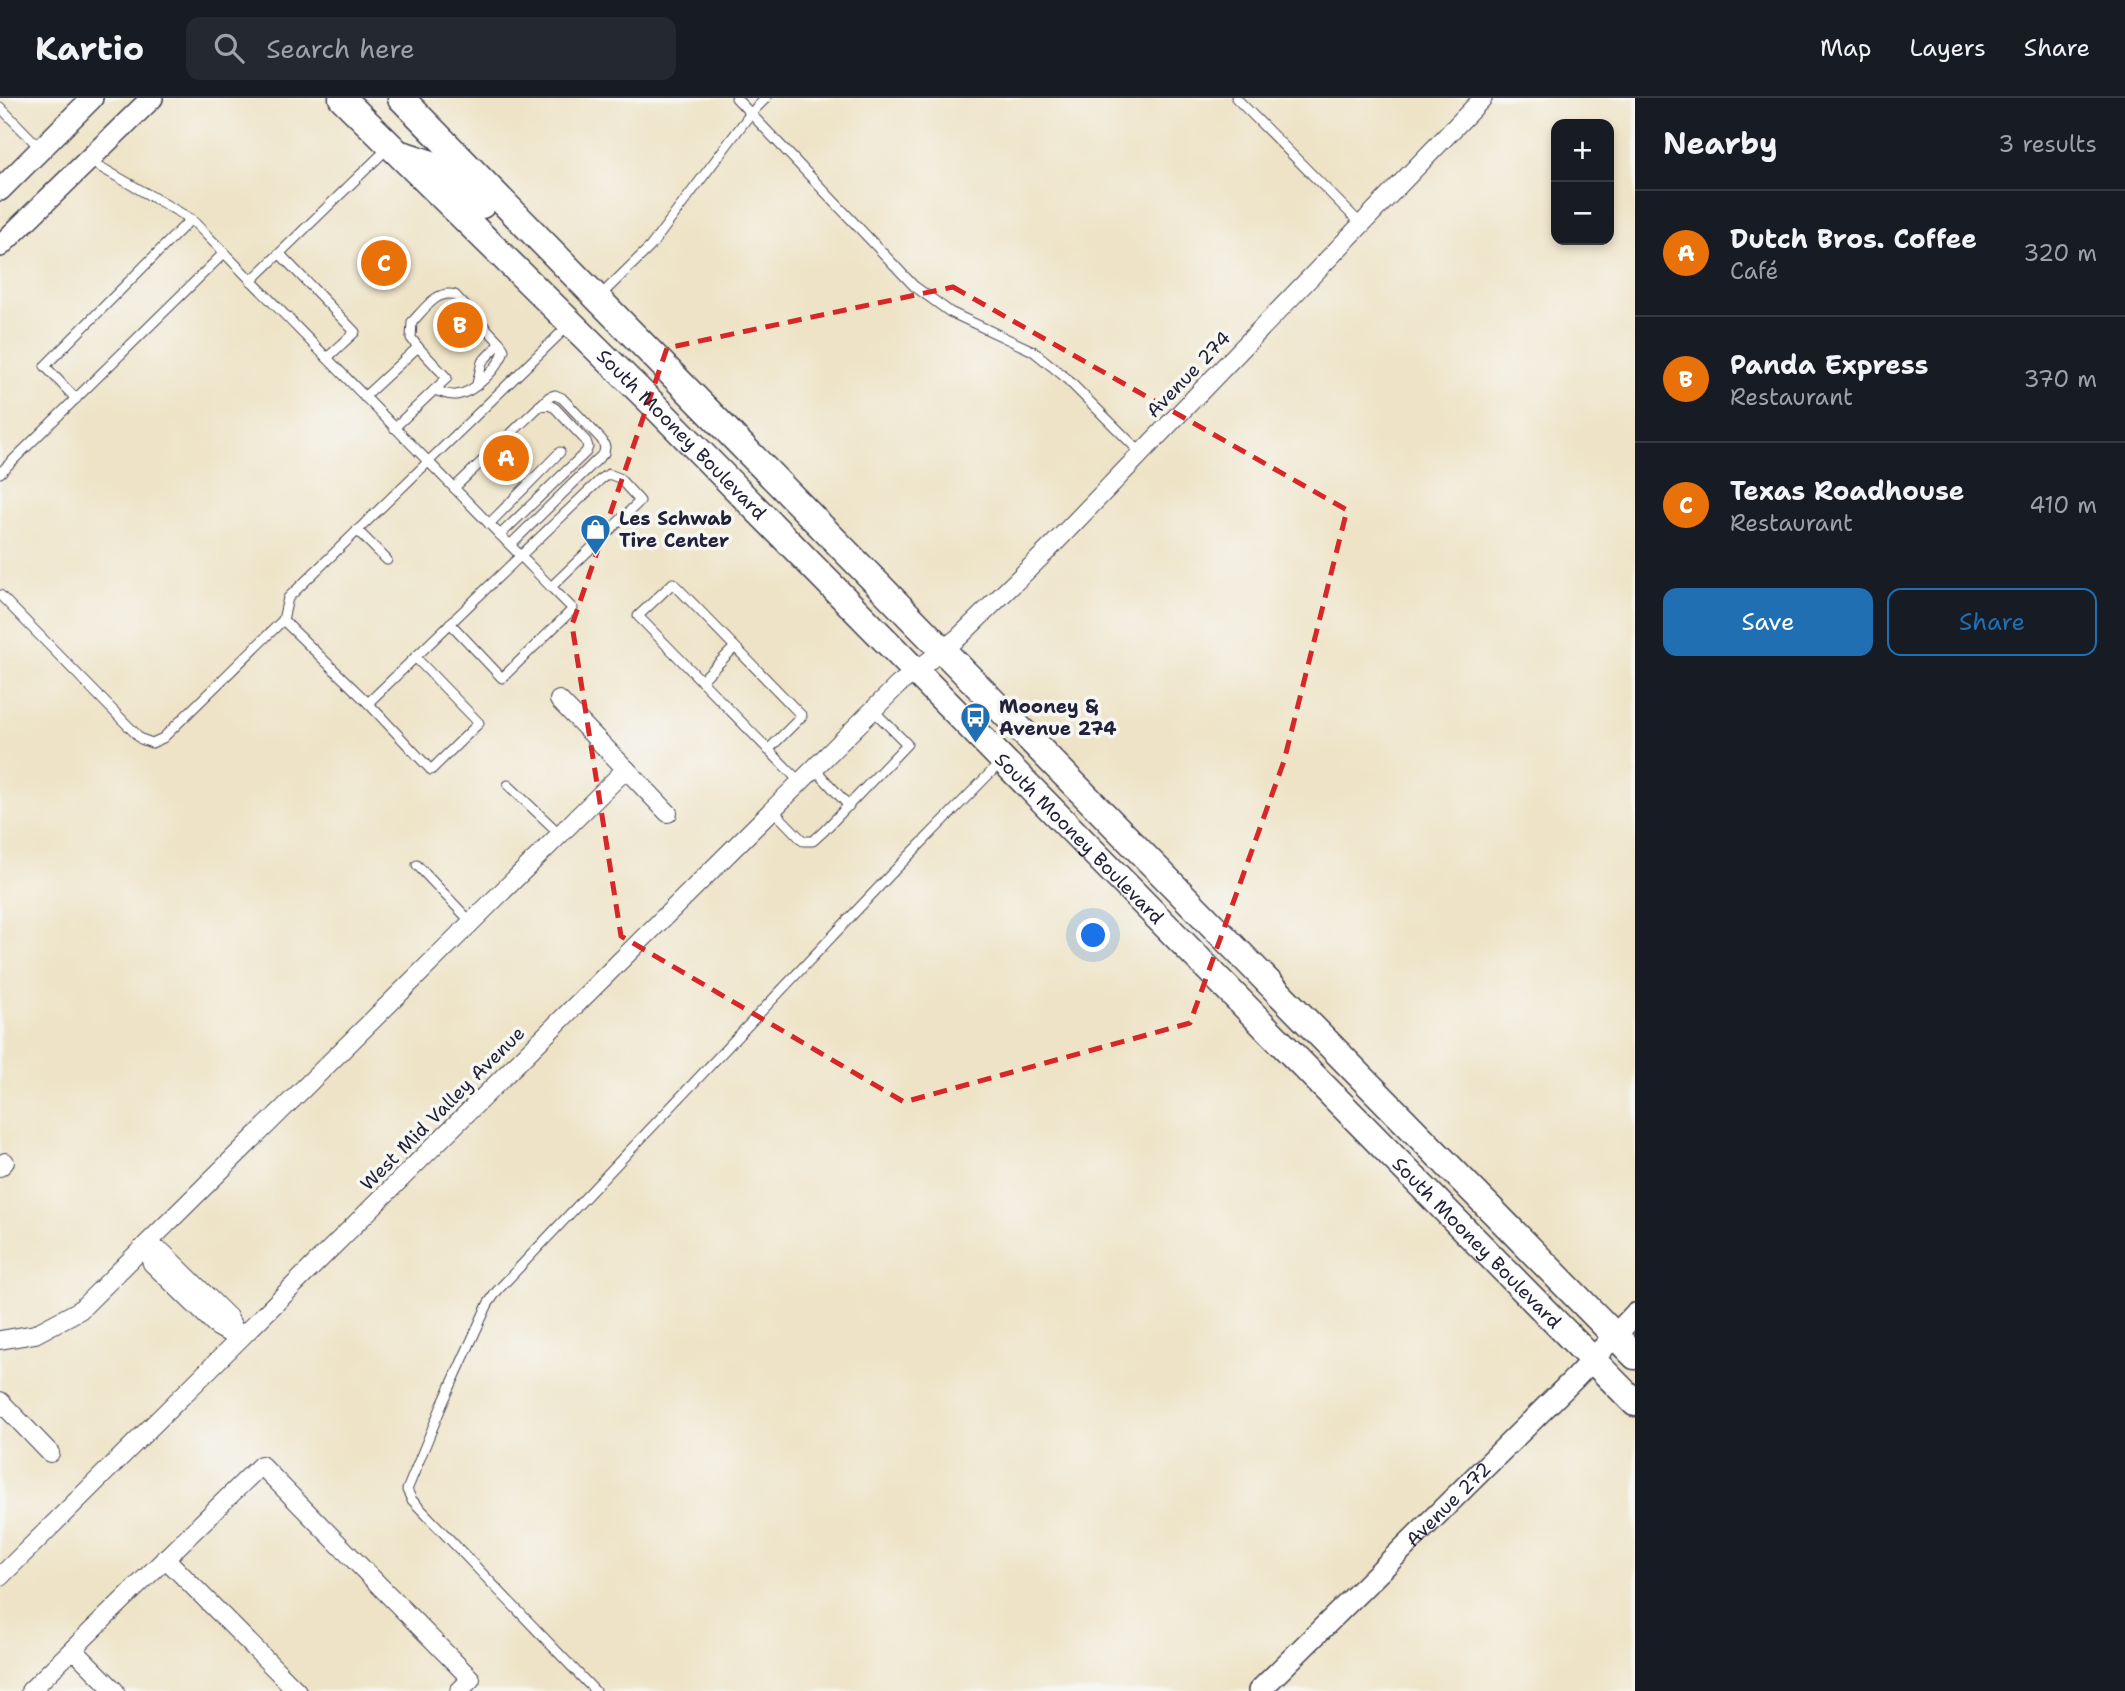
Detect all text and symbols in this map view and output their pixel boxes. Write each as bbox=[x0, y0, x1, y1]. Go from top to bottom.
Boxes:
search box bbox=[186, 17, 676, 80]
text: Kartio bbox=[35, 26, 144, 71]
icon: search bbox=[210, 29, 248, 67]
text: Search here bbox=[266, 31, 415, 66]
text: Map bbox=[1820, 32, 1871, 64]
text: Layers bbox=[1909, 32, 1986, 64]
text: Share bbox=[2024, 32, 2090, 64]
map controls bbox=[1551, 119, 1614, 245]
button: + bbox=[1551, 119, 1614, 182]
text: Nearby bbox=[1663, 123, 1778, 164]
text: 3 results bbox=[1998, 129, 2097, 159]
button: − bbox=[1551, 182, 1614, 245]
text: Dutch Bros. Coffee bbox=[1730, 221, 1977, 256]
pin: C bbox=[361, 237, 407, 289]
text: A bbox=[1677, 238, 1695, 268]
text: 320 m bbox=[2023, 238, 2097, 268]
text: Café bbox=[1730, 256, 1778, 286]
pin: B bbox=[437, 299, 483, 351]
street label: Avenue 274 bbox=[1141, 326, 1236, 423]
street label: South Mooney Boulevard bbox=[591, 344, 772, 525]
text: Panda Express bbox=[1730, 347, 1929, 382]
text: B bbox=[1679, 364, 1693, 394]
text: 370 m bbox=[2024, 364, 2097, 394]
text: Restaurant bbox=[1730, 382, 1853, 412]
pin: A bbox=[483, 432, 529, 484]
text: Texas Roadhouse bbox=[1730, 473, 1964, 508]
text: C bbox=[1679, 490, 1693, 520]
text: 410 m bbox=[2029, 490, 2097, 520]
place label: Les Schwab Tire Center bbox=[619, 506, 732, 553]
text: Restaurant bbox=[1730, 508, 1853, 538]
shop icon: Les Schwab Tire Center bbox=[579, 512, 613, 556]
button: Save bbox=[1663, 588, 1873, 656]
button: Share bbox=[1887, 588, 2097, 656]
place label: Mooney & Avenue 274 bbox=[999, 694, 1117, 741]
bus stop icon: Mooney & Avenue 274 bbox=[959, 700, 993, 744]
street label: South Mooney Boulevard bbox=[989, 747, 1169, 930]
your location bbox=[1076, 918, 1110, 952]
street label: West Mid Valley Avenue bbox=[355, 1021, 530, 1196]
street label: South Mooney Boulevard bbox=[1387, 1152, 1567, 1334]
street label: Avenue 272 bbox=[1400, 1456, 1496, 1552]

